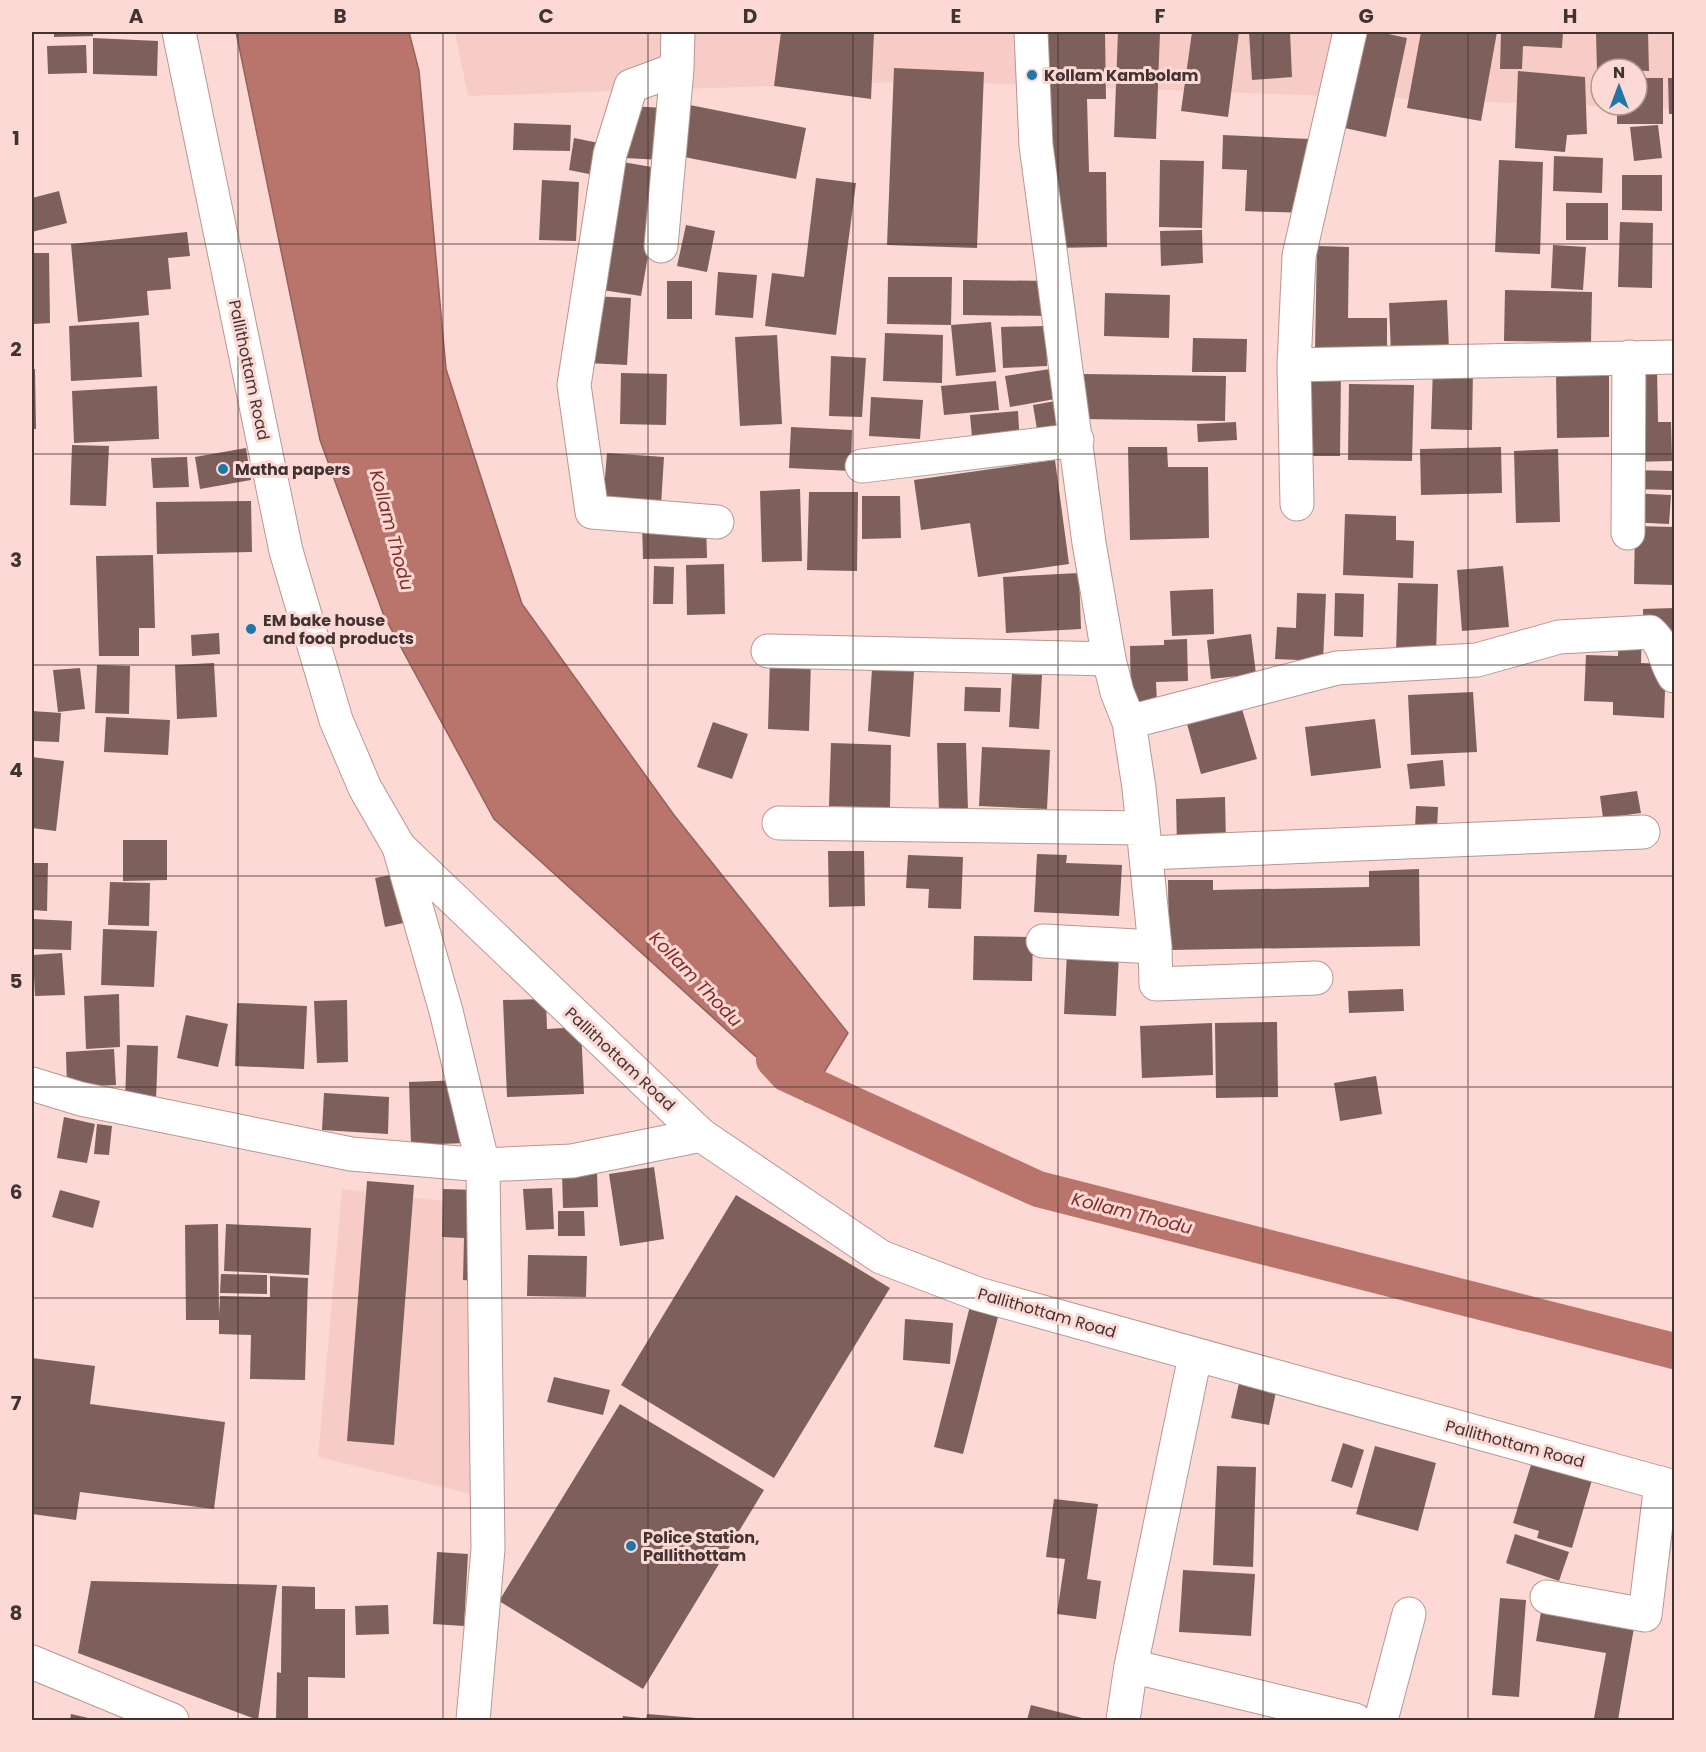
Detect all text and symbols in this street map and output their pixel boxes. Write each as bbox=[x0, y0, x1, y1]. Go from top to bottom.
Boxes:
text: A bbox=[129, 2, 144, 30]
text: B bbox=[333, 2, 347, 30]
text: C bbox=[538, 2, 554, 30]
text: D bbox=[743, 2, 757, 30]
text: E bbox=[951, 2, 961, 30]
text: F bbox=[1155, 2, 1166, 30]
text: G bbox=[1358, 2, 1374, 30]
text: H bbox=[1563, 2, 1577, 30]
north arrow bbox=[1589, 57, 1649, 117]
text: N bbox=[1613, 61, 1625, 84]
place label: Kollam Kambolam bbox=[1044, 64, 1199, 87]
marker: Kollam Kambolam bbox=[1025, 68, 1039, 82]
text: 1 bbox=[12, 124, 20, 152]
street label: Pallithottam Road bbox=[223, 298, 275, 442]
text: 2 bbox=[10, 335, 22, 363]
place label: Matha papers bbox=[235, 458, 350, 481]
marker: Matha papers bbox=[216, 462, 230, 476]
water label: Kollam Thodu bbox=[364, 467, 420, 593]
text: 3 bbox=[10, 546, 22, 574]
place label: EM bake house and food products bbox=[263, 609, 414, 650]
marker: EM bake house and food products bbox=[244, 622, 258, 636]
text: 4 bbox=[9, 756, 23, 784]
water label: Kollam Thodu bbox=[644, 926, 748, 1032]
text: 5 bbox=[10, 967, 23, 995]
street label: Pallithottam Road bbox=[560, 1002, 680, 1116]
text: 6 bbox=[10, 1178, 22, 1206]
water label: Kollam Thodu bbox=[1069, 1186, 1195, 1240]
street label: Pallithottam Road bbox=[975, 1282, 1119, 1344]
text: 7 bbox=[11, 1389, 22, 1417]
street label: Pallithottam Road bbox=[1443, 1414, 1587, 1474]
place label: Police Station, Pallithottam bbox=[643, 1526, 760, 1567]
marker: Police Station, Pallithottam bbox=[624, 1539, 638, 1553]
text: 8 bbox=[10, 1599, 22, 1627]

